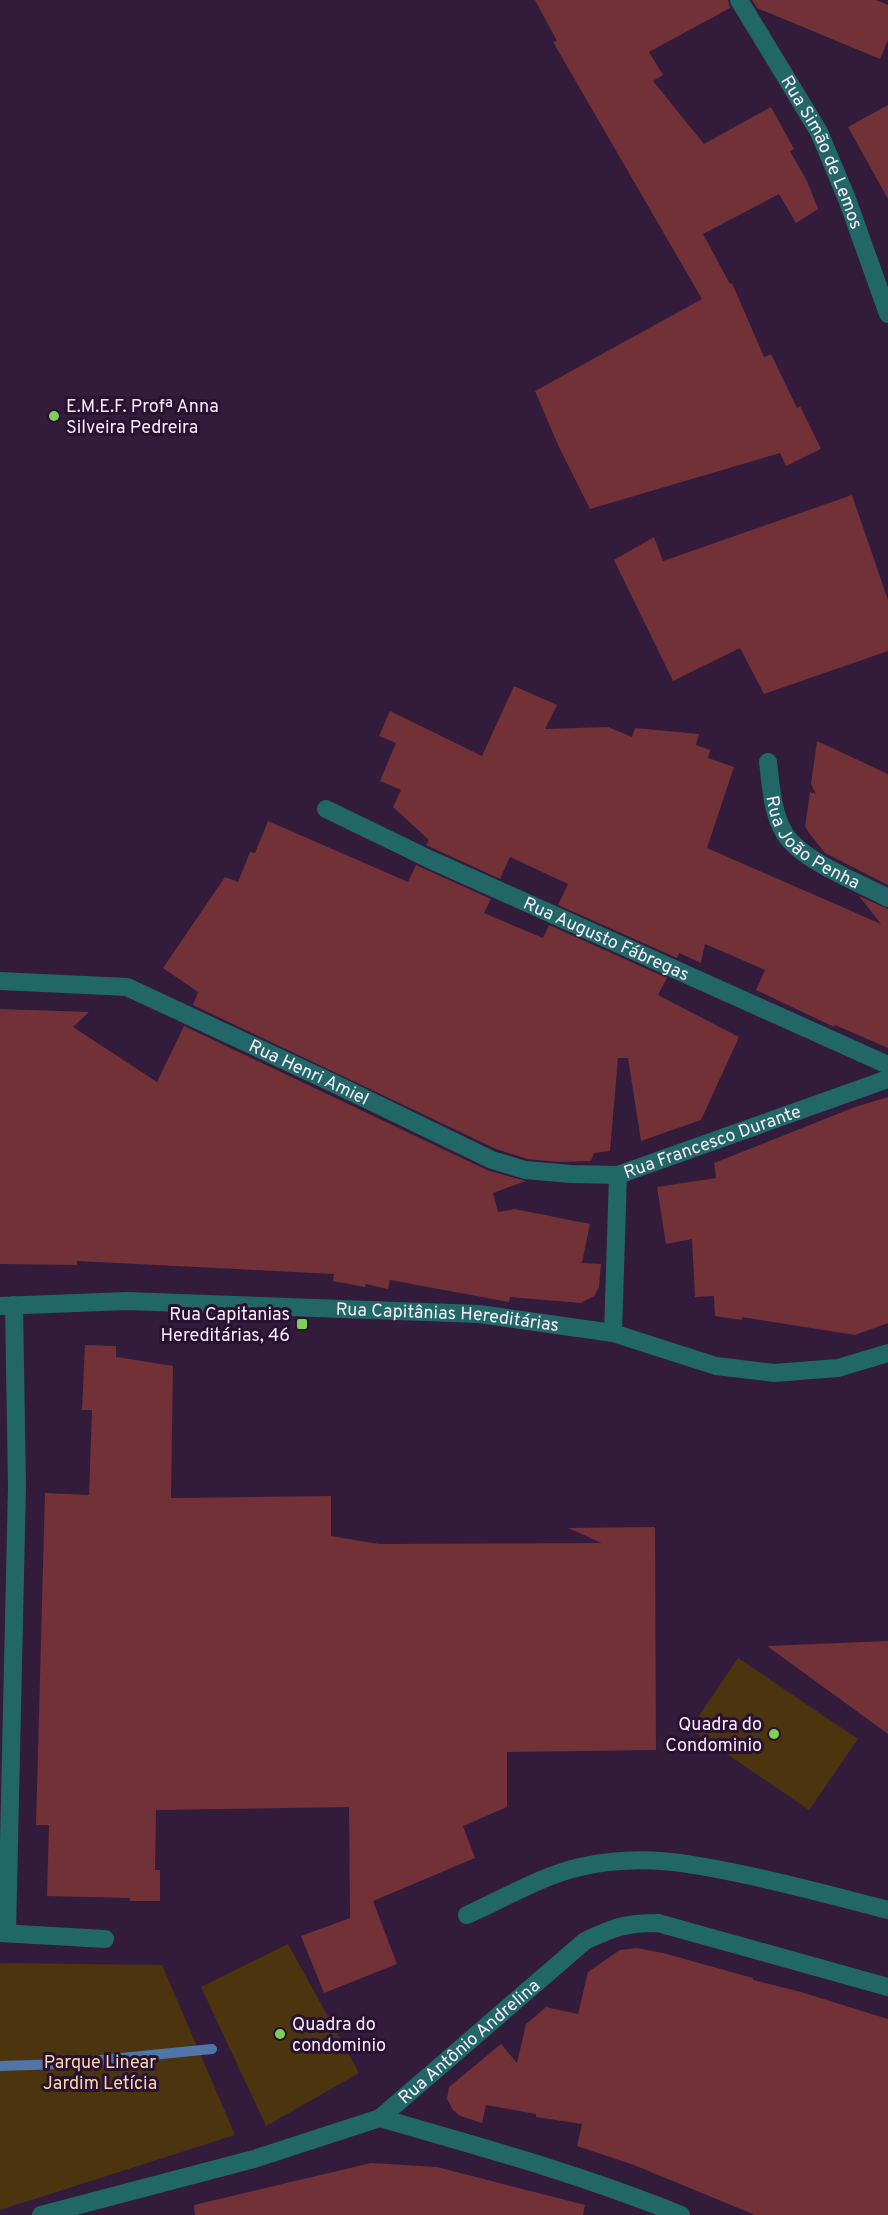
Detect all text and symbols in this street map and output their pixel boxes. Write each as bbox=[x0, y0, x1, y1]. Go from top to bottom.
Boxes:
street label: Rua Simão de Lemos bbox=[775, 72, 867, 233]
place label: E.M.E.F. Profª Anna Silveira Pedreira bbox=[66, 396, 219, 440]
marker: E.M.E.F. Profª Anna Silveira Pedreira bbox=[47, 409, 61, 423]
street label: Rua João Penha bbox=[759, 794, 863, 895]
street label: Rua Augusto Fábregas bbox=[519, 893, 692, 987]
street label: Rua Henri Amiel bbox=[245, 1035, 372, 1112]
street label: Rua Francesco Durante bbox=[621, 1101, 804, 1185]
street label: Rua Capitânias Hereditárias bbox=[335, 1299, 560, 1338]
place label: Rua Capitanias Hereditárias, 46 bbox=[160, 1304, 290, 1348]
marker: Rua Capitanias Hereditárias, 46 bbox=[295, 1317, 309, 1331]
place label: Quadra do Condominio bbox=[665, 1714, 762, 1758]
marker: Quadra do Condominio bbox=[767, 1727, 781, 1741]
street label: Rua Antônio Andrelina bbox=[394, 1975, 545, 2110]
place label: Quadra do condominio bbox=[292, 2014, 386, 2058]
marker: Quadra do condominio bbox=[273, 2027, 287, 2041]
park label: Parque Linear Jardim Letícia bbox=[43, 2052, 157, 2096]

